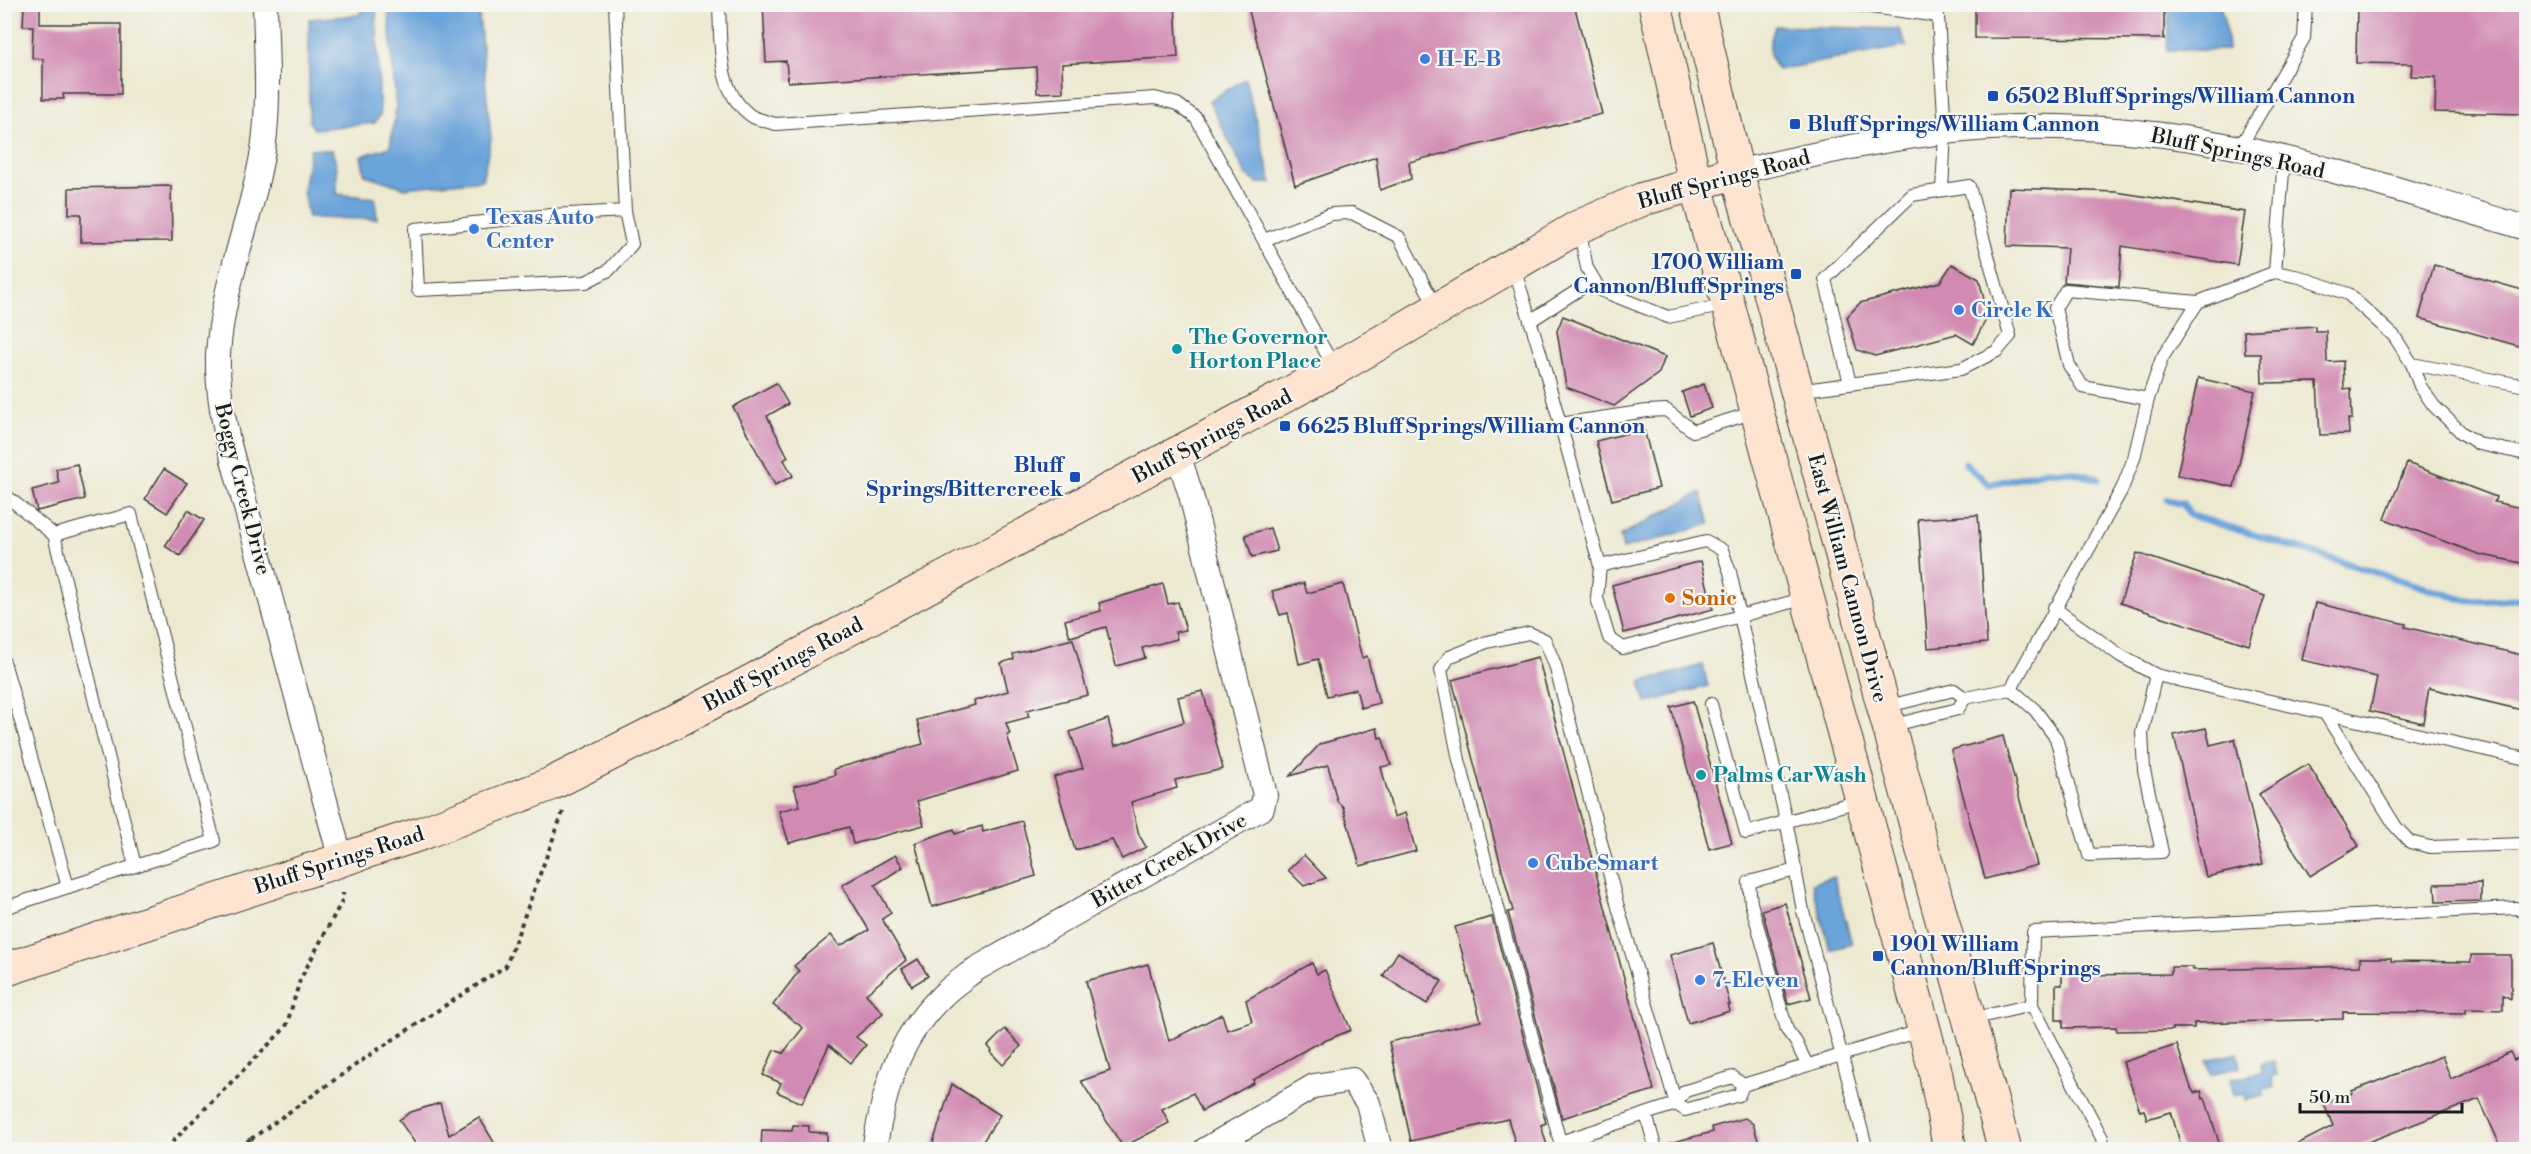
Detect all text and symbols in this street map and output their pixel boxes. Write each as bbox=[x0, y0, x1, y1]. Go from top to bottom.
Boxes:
place label: H-E-B bbox=[1437, 47, 1501, 73]
marker: H-E-B bbox=[1418, 52, 1432, 66]
place label: 6502 Bluff Springs/William Cannon bbox=[2005, 84, 2355, 110]
marker: 6502 Bluff Springs/William Cannon bbox=[1986, 89, 2000, 103]
place label: Bluff Springs/William Cannon bbox=[1807, 112, 2099, 138]
marker: Bluff Springs/William Cannon bbox=[1788, 117, 1802, 131]
street label: Bluff Springs Road bbox=[2148, 123, 2327, 185]
street label: Bluff Springs Road bbox=[1634, 144, 1813, 216]
place label: Texas Auto Center bbox=[486, 205, 594, 255]
marker: Texas Auto Center bbox=[467, 222, 481, 236]
place label: 1700 William Cannon/Bluff Springs bbox=[1573, 250, 1784, 300]
marker: 1700 William Cannon/Bluff Springs bbox=[1789, 267, 1803, 281]
place label: Circle K bbox=[1971, 298, 2053, 324]
marker: Circle K bbox=[1952, 303, 1966, 317]
place label: The Governor Horton Place bbox=[1189, 325, 1328, 375]
marker: The Governor Horton Place bbox=[1170, 342, 1184, 356]
street label: Bluff Springs Road bbox=[1127, 384, 1297, 490]
street label: Boggy Creek Drive bbox=[208, 400, 276, 578]
place label: 6625 Bluff Springs/William Cannon bbox=[1297, 414, 1645, 440]
marker: 6625 Bluff Springs/William Cannon bbox=[1278, 419, 1292, 433]
street label: East William Cannon Drive bbox=[1801, 451, 1893, 705]
place label: Bluff Springs/Bittercreek bbox=[866, 453, 1066, 503]
marker: Bluff Springs/Bittercreek bbox=[1068, 470, 1082, 484]
place label: Sonic bbox=[1682, 586, 1737, 612]
marker: Sonic bbox=[1663, 591, 1677, 605]
street label: Bluff Springs Road bbox=[698, 612, 868, 718]
place label: Palms CarWash bbox=[1713, 763, 1867, 789]
marker: Palms CarWash bbox=[1694, 768, 1708, 782]
street label: Bitter Creek Drive bbox=[1086, 807, 1252, 915]
street label: Bluff Springs Road bbox=[250, 821, 428, 901]
place label: CubeSmart bbox=[1545, 851, 1659, 877]
marker: CubeSmart bbox=[1526, 856, 1540, 870]
place label: 1901 William Cannon/Bluff Springs bbox=[1890, 932, 2101, 982]
marker: 1901 William Cannon/Bluff Springs bbox=[1871, 949, 1885, 963]
place label: 7-Eleven bbox=[1712, 968, 1799, 994]
marker: 7-Eleven bbox=[1693, 973, 1707, 987]
scale bar bbox=[2300, 1076, 2462, 1114]
text: 50 m bbox=[2309, 1086, 2351, 1109]

